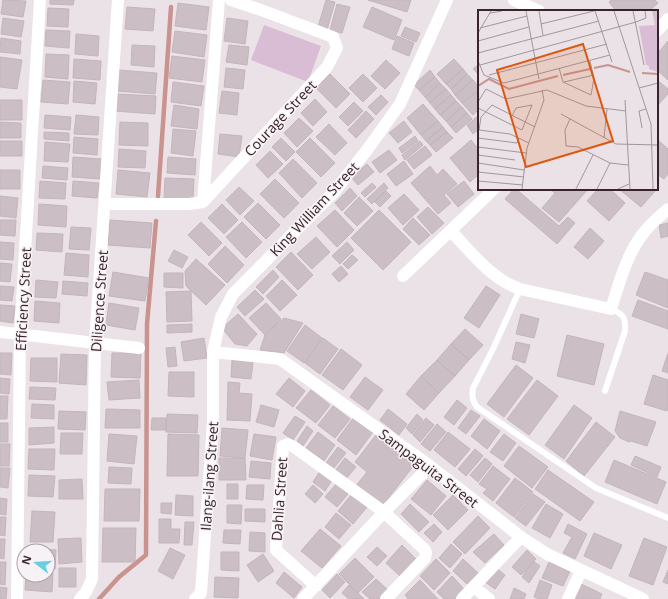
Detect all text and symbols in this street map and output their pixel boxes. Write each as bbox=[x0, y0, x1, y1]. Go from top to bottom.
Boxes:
inset map bbox=[478, 10, 658, 190]
street label: Courage Street bbox=[240, 76, 320, 160]
street label: King William Street bbox=[265, 158, 363, 260]
street label: Efficiency Street bbox=[11, 247, 35, 351]
street label: Diligence Street bbox=[86, 249, 112, 353]
street label: Ilang-ilang Street bbox=[196, 421, 222, 531]
street label: Sampaguita Street bbox=[375, 424, 483, 512]
street label: Dahlia Street bbox=[267, 456, 291, 542]
north arrow bbox=[16, 543, 56, 583]
text: N bbox=[17, 553, 34, 566]

